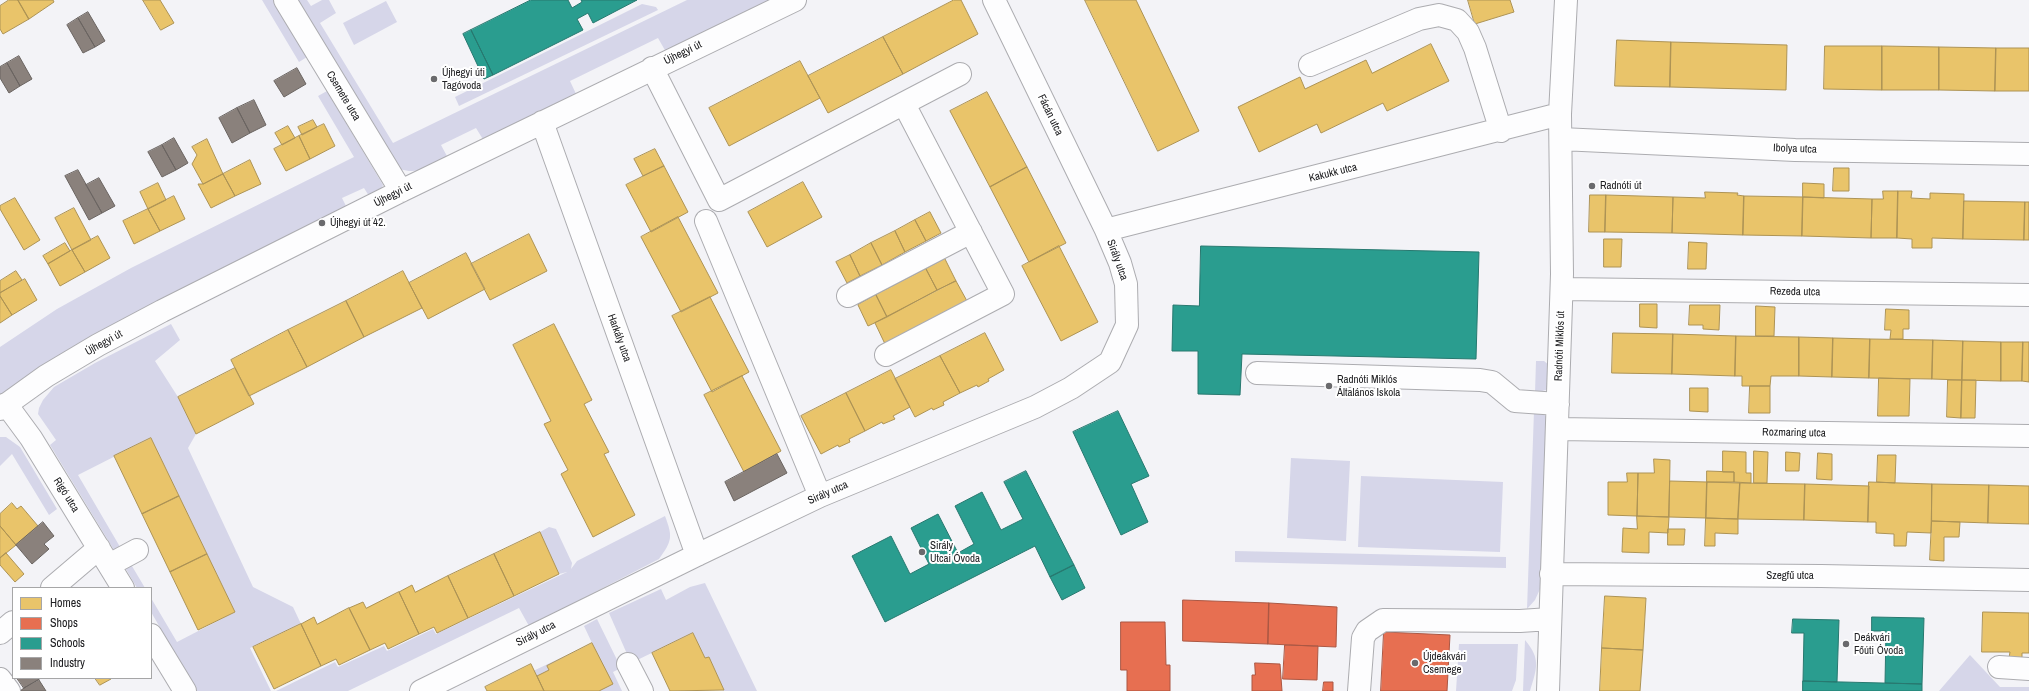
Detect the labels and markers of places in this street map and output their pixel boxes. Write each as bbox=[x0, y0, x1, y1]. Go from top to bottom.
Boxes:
place label: Újhegyi úti Tagóvoda bbox=[442, 66, 485, 92]
marker: Újhegyi úti Tagóvoda bbox=[429, 74, 439, 84]
place label: Radnóti út bbox=[1600, 179, 1642, 193]
marker: Radnóti út bbox=[1587, 181, 1597, 191]
place label: Újhegyi út 42. bbox=[330, 216, 386, 230]
marker: Újhegyi út 42. bbox=[317, 218, 327, 228]
place label: Radnóti Miklós Általános Iskola bbox=[1337, 373, 1400, 399]
marker: Radnóti Miklós Általános Iskola bbox=[1324, 381, 1334, 391]
place label: Sirály Utcai Óvoda bbox=[930, 539, 980, 565]
marker: Sirály Utcai Óvoda bbox=[917, 547, 927, 557]
place label: Deákvári Főúti Óvoda bbox=[1854, 631, 1903, 657]
marker: Deákvári Főúti Óvoda bbox=[1841, 639, 1851, 649]
place label: Újdeákvári Csemege bbox=[1423, 650, 1466, 676]
marker: Újdeákvári Csemege bbox=[1410, 658, 1420, 668]

